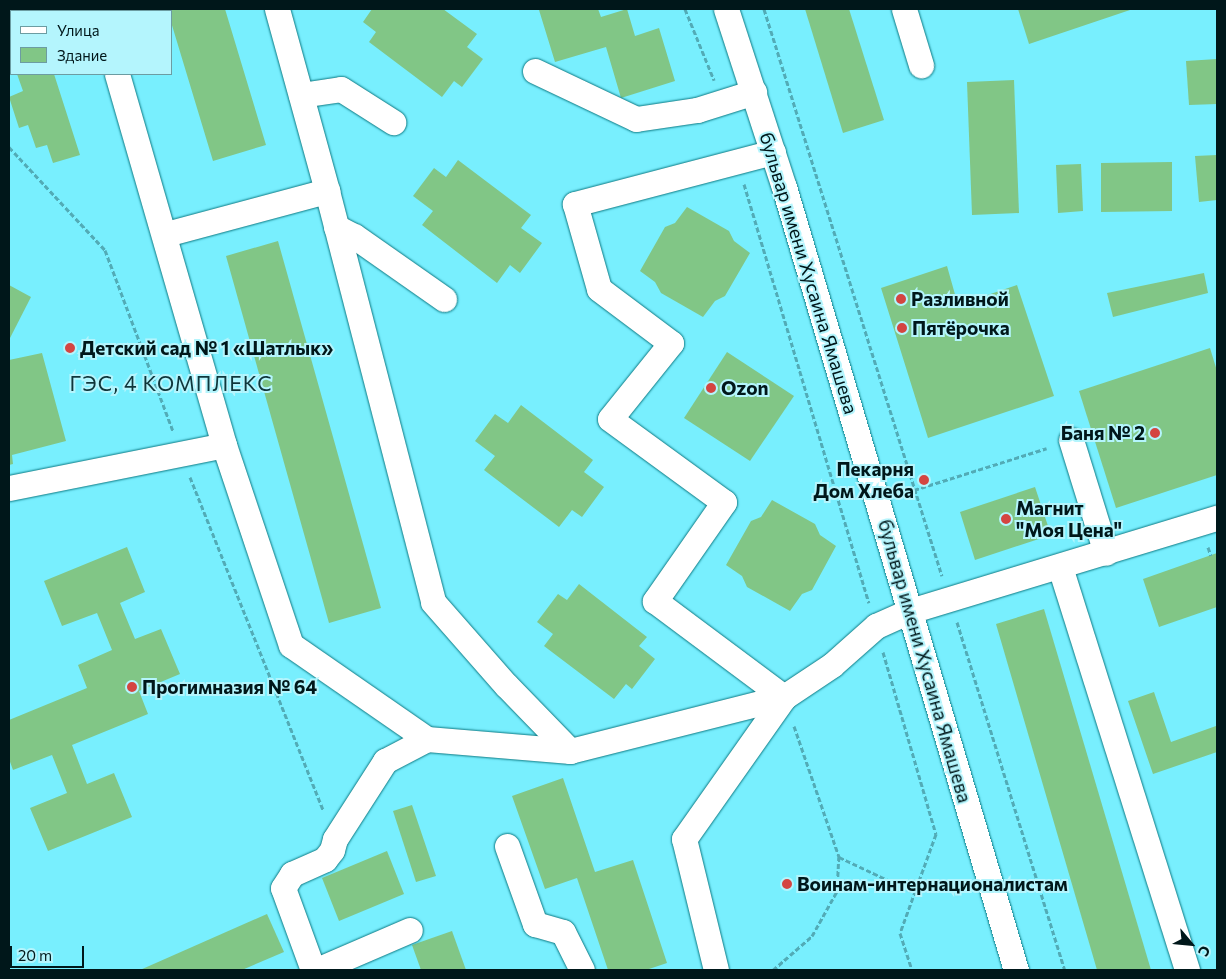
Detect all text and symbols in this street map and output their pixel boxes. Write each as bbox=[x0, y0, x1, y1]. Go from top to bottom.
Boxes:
legend bbox=[10, 10, 172, 75]
text: Улица bbox=[57, 21, 99, 39]
text: Здание bbox=[57, 46, 107, 64]
street label: бульвар имени Хусаина Ямашева bbox=[755, 129, 863, 417]
place label: Разливной bbox=[911, 288, 1009, 310]
marker: Разливной bbox=[895, 293, 907, 305]
place label: Пятёрочка bbox=[912, 317, 1010, 339]
marker: Пятёрочка bbox=[896, 322, 908, 334]
place label: Детский сад № 1 «Шатлык» bbox=[80, 337, 333, 359]
marker: Детский сад № 1 «Шатлык» bbox=[64, 342, 76, 354]
district label: ГЭС, 4 КОМПЛЕКС bbox=[68, 370, 274, 396]
place label: Ozon bbox=[721, 377, 769, 399]
marker: Ozon bbox=[705, 382, 717, 394]
place label: Баня № 2 bbox=[1061, 422, 1145, 444]
marker: Баня № 2 bbox=[1149, 427, 1161, 439]
place label: Пекарня Дом Хлеба bbox=[814, 458, 914, 502]
marker: Пекарня Дом Хлеба bbox=[918, 474, 930, 486]
place label: Магнит "Моя Цена" bbox=[1016, 497, 1122, 541]
marker: Магнит "Моя Цена" bbox=[1000, 513, 1012, 525]
street label: бульвар имени Хусаина Ямашева bbox=[874, 517, 976, 805]
place label: Прогимназия № 64 bbox=[142, 676, 317, 698]
marker: Прогимназия № 64 bbox=[126, 681, 138, 693]
place label: Воинам-интернационалистам bbox=[797, 873, 1068, 895]
marker: Воинам-интернационалистам bbox=[781, 878, 793, 890]
north arrow bbox=[1166, 919, 1216, 969]
scale bar bbox=[12, 936, 86, 968]
text: С bbox=[1195, 943, 1214, 959]
text: 20 m bbox=[18, 946, 52, 964]

